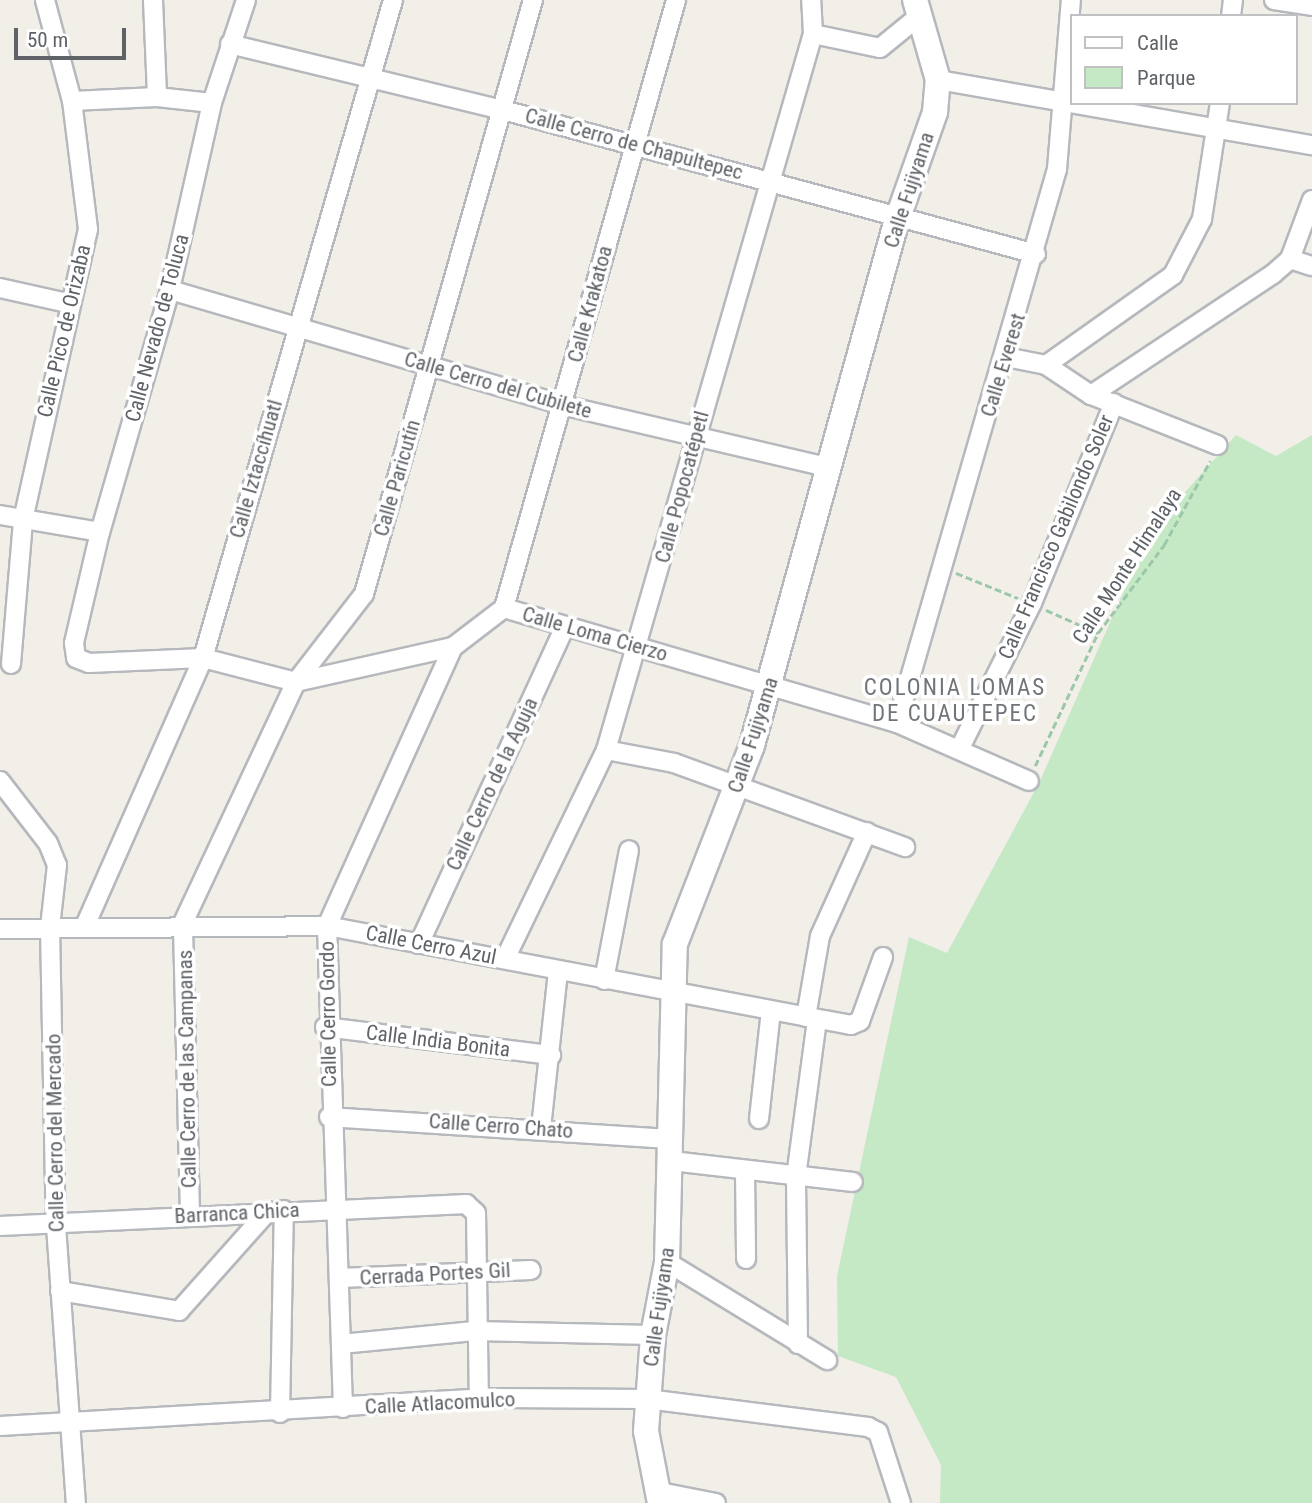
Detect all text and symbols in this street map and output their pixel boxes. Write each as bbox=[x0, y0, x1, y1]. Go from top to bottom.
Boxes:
scale bar bbox=[18, 14, 130, 58]
legend bbox=[1070, 14, 1298, 105]
text: 50 m bbox=[27, 28, 68, 52]
text: Calle bbox=[1137, 31, 1178, 55]
text: Parque bbox=[1137, 66, 1195, 90]
street label: Calle Cerro de Chapultepec bbox=[522, 103, 746, 185]
street label: Calle Fujiyama bbox=[878, 129, 940, 251]
street label: Calle Nevado de Toluca bbox=[120, 231, 194, 425]
street label: Calle Pico de Orizaba bbox=[32, 242, 96, 420]
street label: Calle Krakatoa bbox=[562, 243, 618, 365]
street label: Calle Everest bbox=[975, 310, 1031, 420]
street label: Calle Cerro del Cubilete bbox=[401, 346, 595, 424]
street label: Calle Iztaccíhuatl bbox=[224, 397, 288, 541]
street label: Calle Popocatépetl bbox=[650, 408, 714, 566]
street label: Calle Francisco Gabilondo Soler bbox=[993, 411, 1119, 663]
street label: Calle Paricutín bbox=[368, 417, 426, 539]
street label: Calle Monte Himalaya bbox=[1067, 483, 1187, 649]
street label: Calle Loma Cierzo bbox=[519, 601, 671, 667]
street label: Calle Fujiyama bbox=[722, 674, 784, 796]
district label: COLONIA LOMAS DE CUAUTEPEC bbox=[865, 674, 1045, 728]
street label: Calle Cerro de la Aguja bbox=[441, 693, 543, 875]
street label: Calle Cerro Azul bbox=[364, 920, 498, 970]
street label: Calle Cerro Gordo bbox=[314, 941, 342, 1087]
street label: Calle Cerro de las Campanas bbox=[172, 950, 202, 1188]
street label: Calle India Bonita bbox=[364, 1020, 512, 1062]
street label: Calle Cerro del Mercado bbox=[41, 1034, 69, 1232]
street label: Calle Cerro Chato bbox=[428, 1108, 574, 1144]
street label: Barranca Chica bbox=[174, 1197, 300, 1229]
street label: Calle Fujiyama bbox=[638, 1246, 680, 1368]
street label: Cerrada Portes Gil bbox=[359, 1257, 511, 1291]
street label: Calle Atlacomulco bbox=[364, 1386, 516, 1420]

